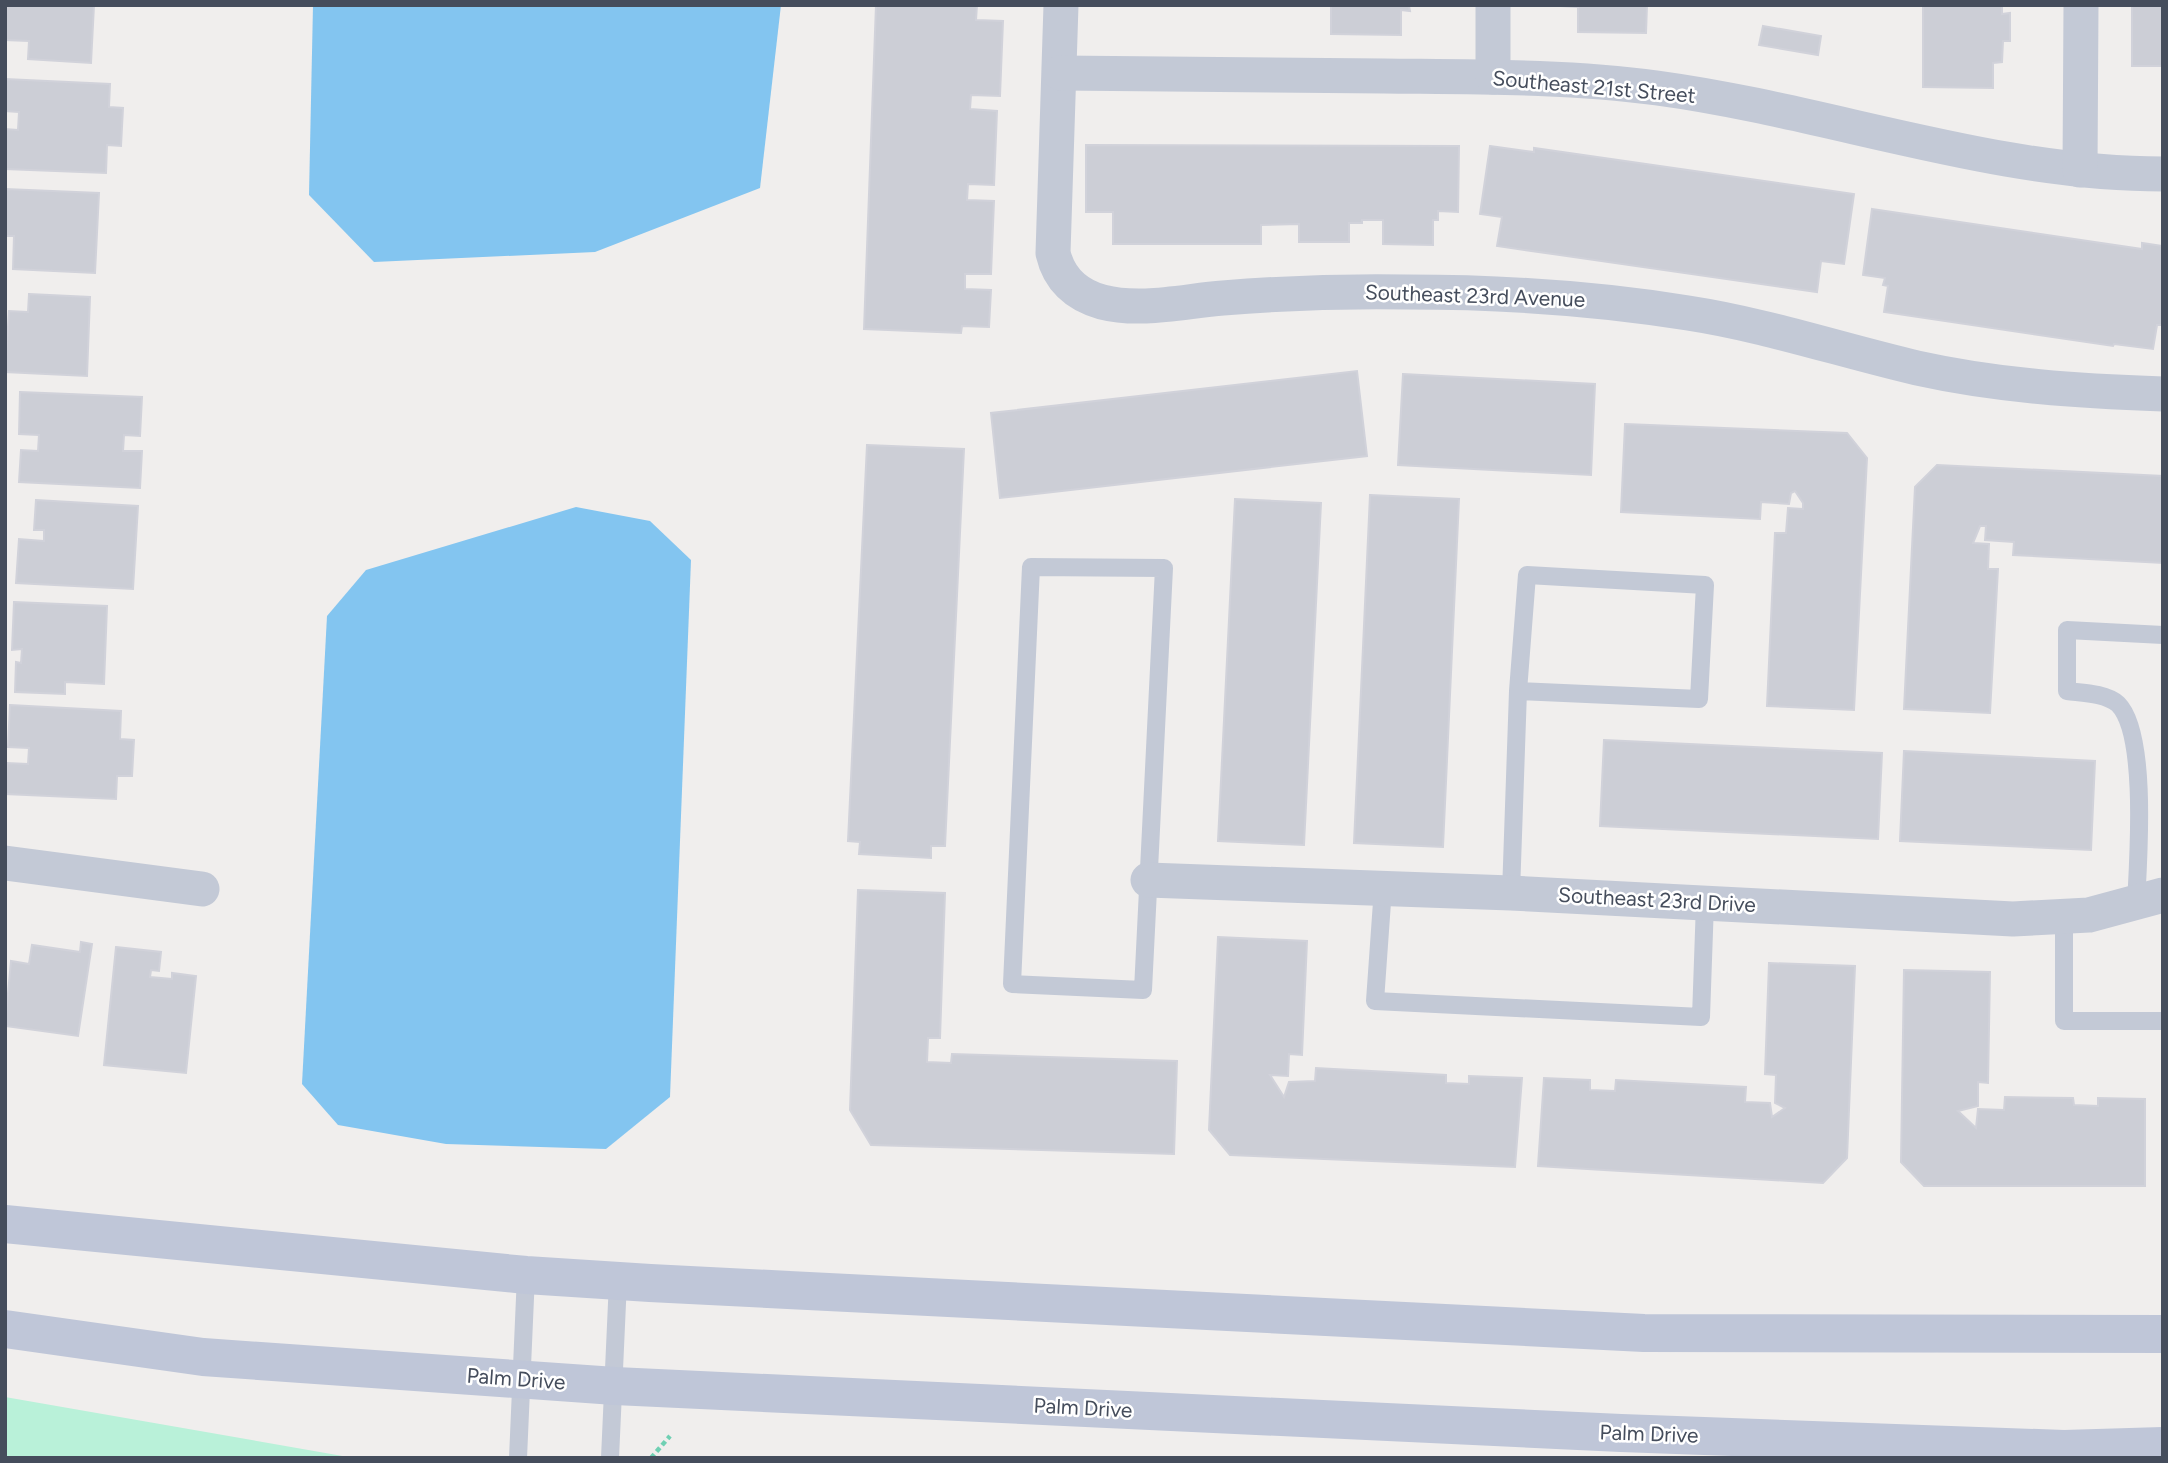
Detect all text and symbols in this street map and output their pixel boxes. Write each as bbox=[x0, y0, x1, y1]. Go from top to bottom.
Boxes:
street label: Southeast 21st Street bbox=[1492, 65, 1697, 108]
street label: Southeast 23rd Avenue bbox=[1364, 279, 1586, 312]
street label: Southeast 23rd Drive bbox=[1558, 882, 1756, 917]
street label: Palm Drive bbox=[466, 1363, 566, 1394]
street label: Palm Drive bbox=[1033, 1392, 1133, 1423]
street label: Palm Drive bbox=[1599, 1419, 1699, 1448]

